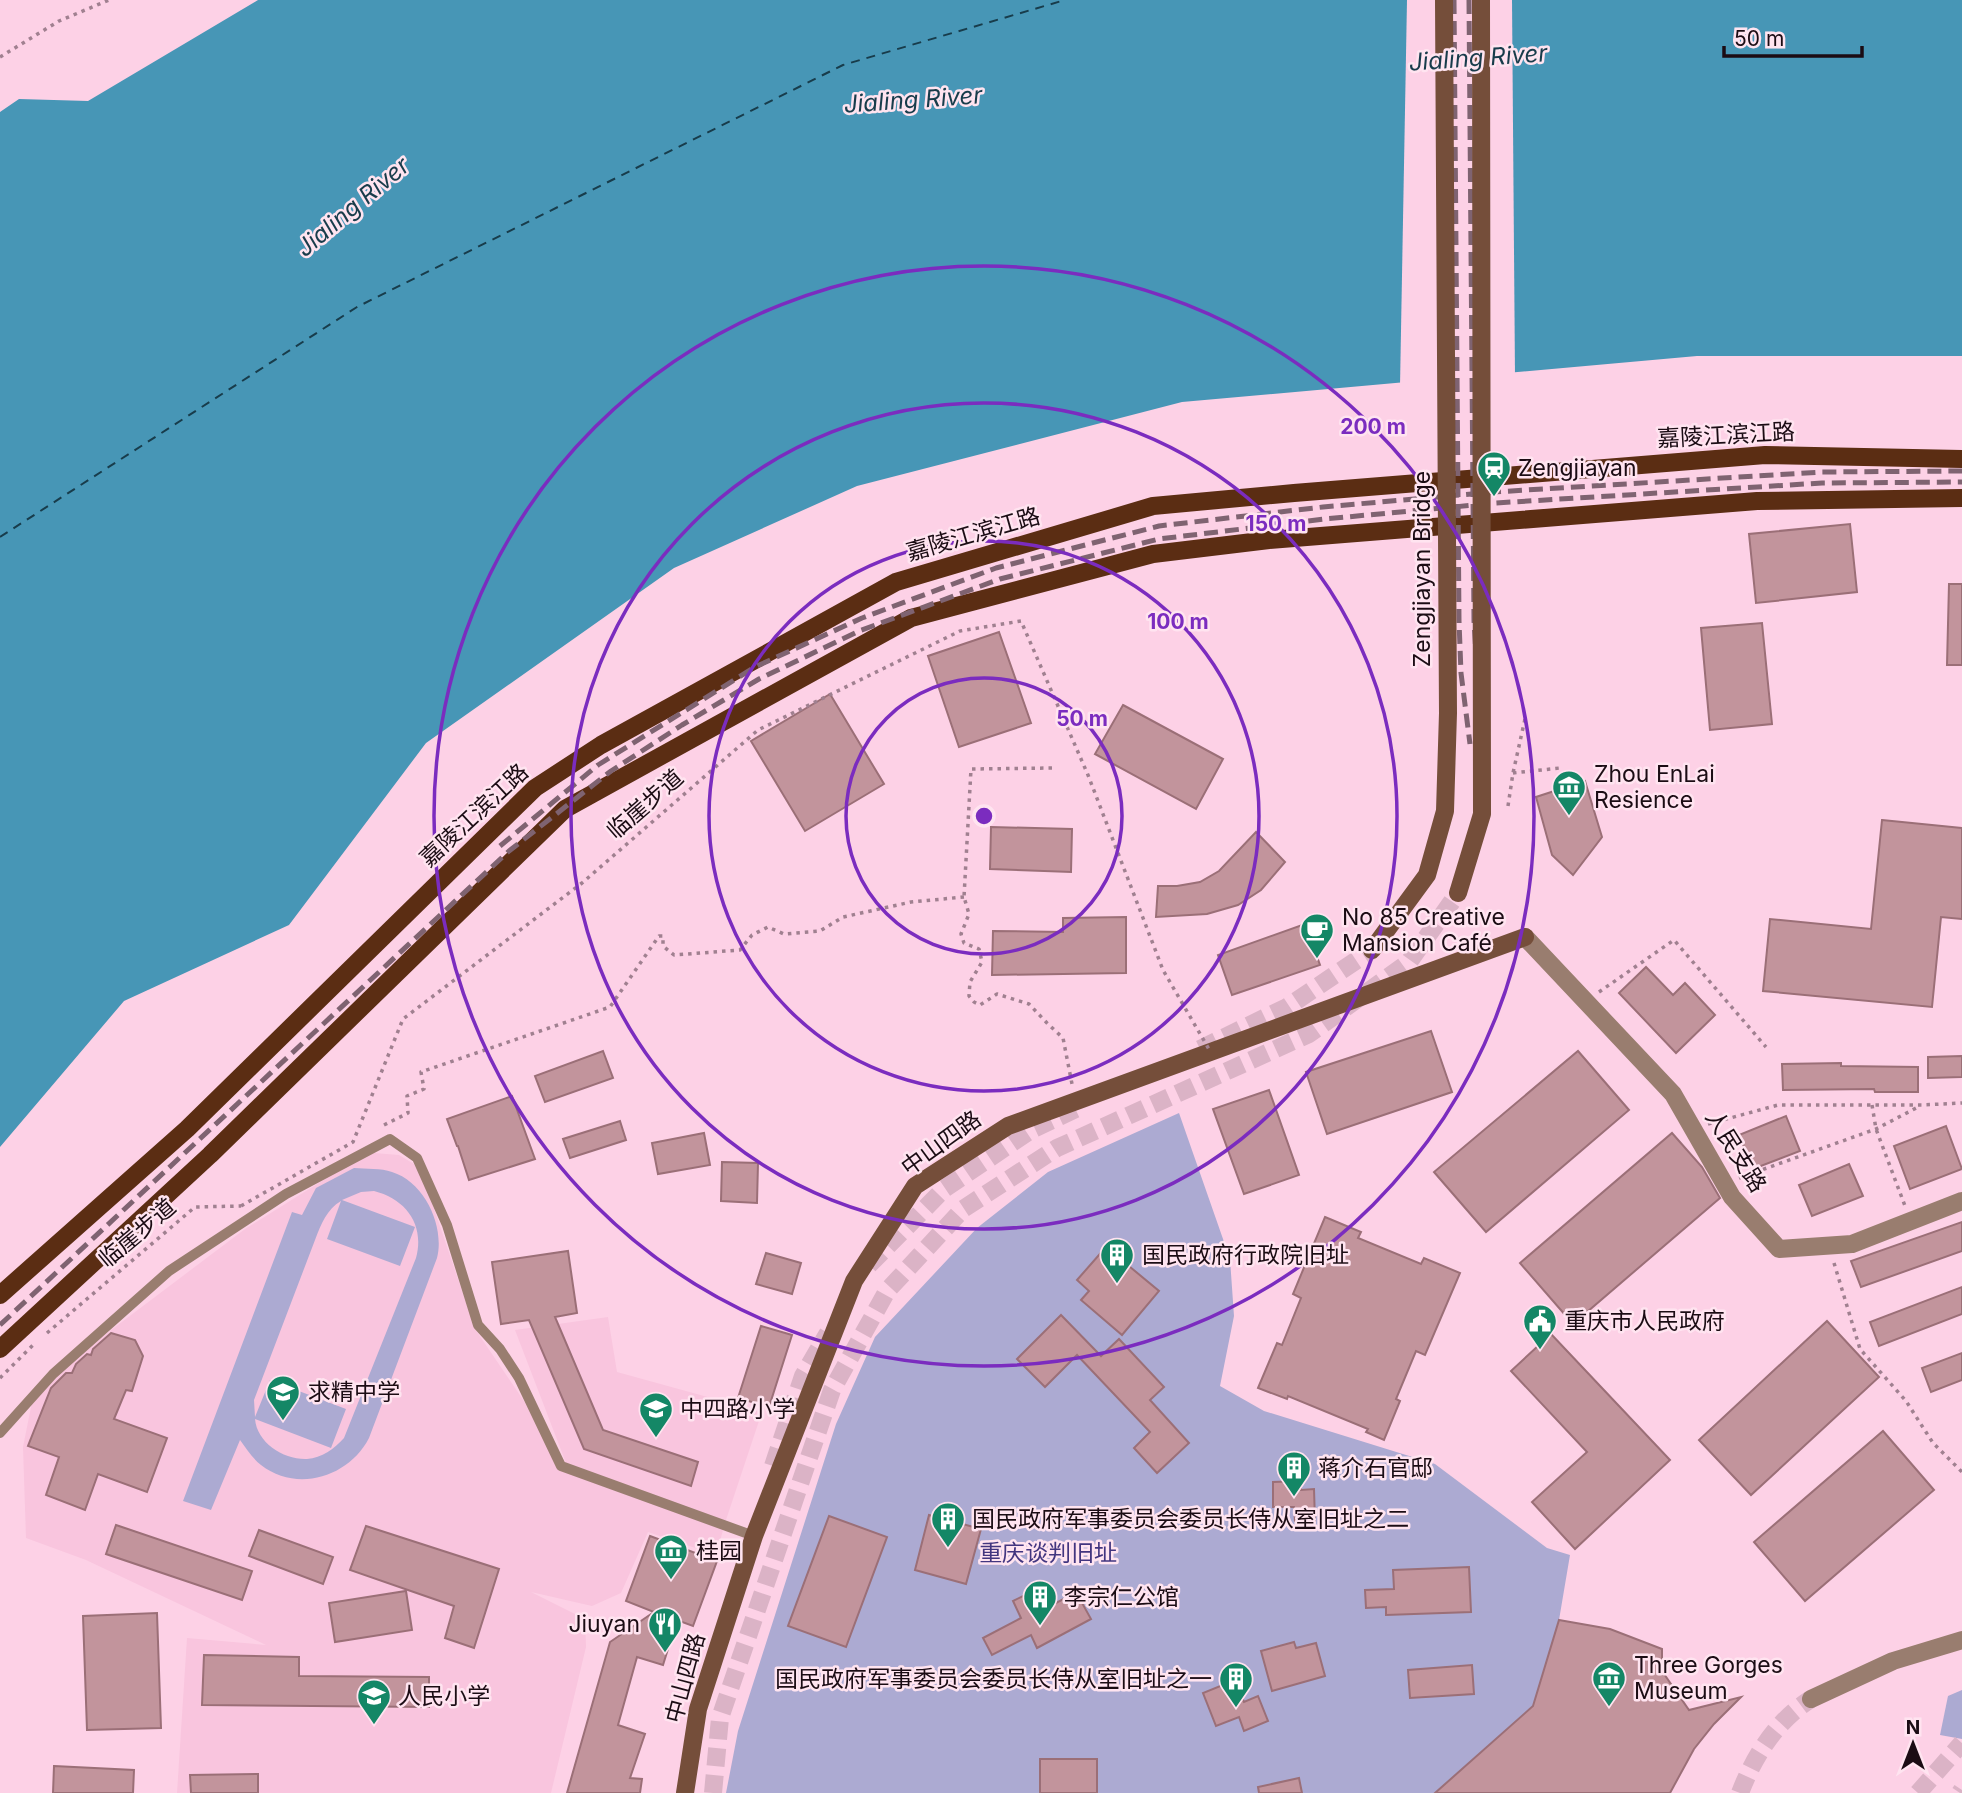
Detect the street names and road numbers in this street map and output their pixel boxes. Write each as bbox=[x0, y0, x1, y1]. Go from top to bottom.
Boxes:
street label: 嘉陵江滨江路 bbox=[1656, 417, 1796, 453]
street label: Zengjiayan Bridge bbox=[1408, 471, 1436, 667]
street label: 嘉陵江滨江路 bbox=[903, 502, 1043, 566]
street label: 嘉陵江滨江路 bbox=[414, 758, 534, 872]
street label: 临崖步道 bbox=[601, 763, 689, 845]
street label: 中山四路 bbox=[896, 1105, 986, 1181]
street label: 人民支路 bbox=[1700, 1105, 1772, 1197]
street label: 临崖步道 bbox=[93, 1193, 181, 1273]
street label: 中山四路 bbox=[660, 1630, 710, 1726]

